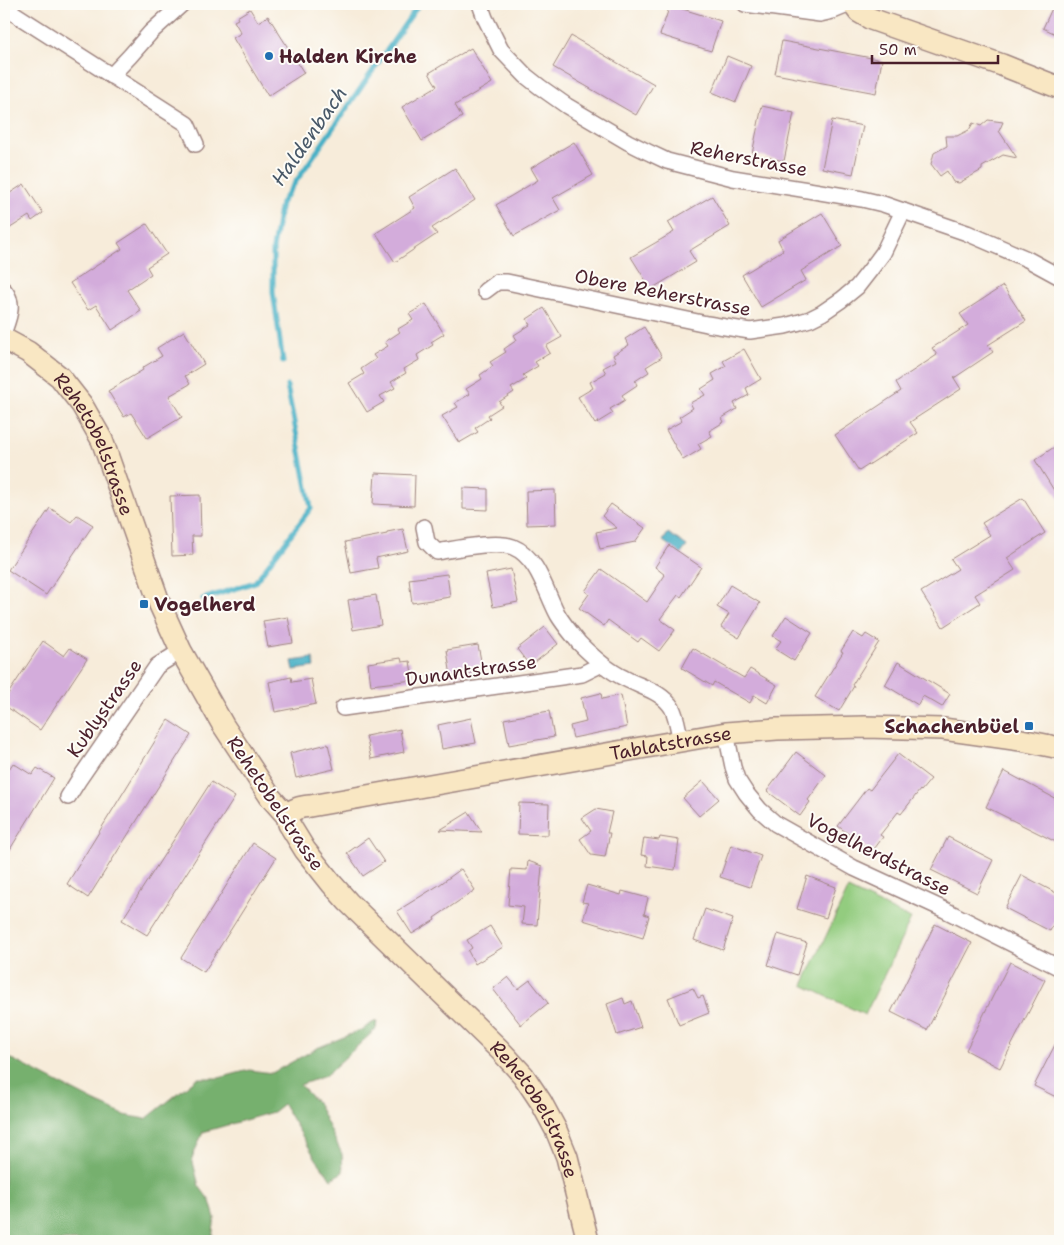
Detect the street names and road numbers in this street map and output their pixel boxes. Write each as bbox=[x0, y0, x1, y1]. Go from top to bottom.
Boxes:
street label: Reherstrasse bbox=[688, 135, 810, 182]
street label: Obere Reherstrasse bbox=[572, 263, 753, 322]
street label: Rehetobelstrasse bbox=[48, 367, 140, 519]
street label: Dunantstrasse bbox=[404, 649, 538, 692]
street label: Kublystrasse bbox=[61, 654, 148, 762]
street label: Tablatstrasse bbox=[608, 721, 732, 766]
street label: Rehetobelstrasse bbox=[221, 731, 330, 876]
street label: Vogelherdstrasse bbox=[803, 807, 955, 902]
street label: Rehetobelstrasse bbox=[484, 1035, 584, 1181]

